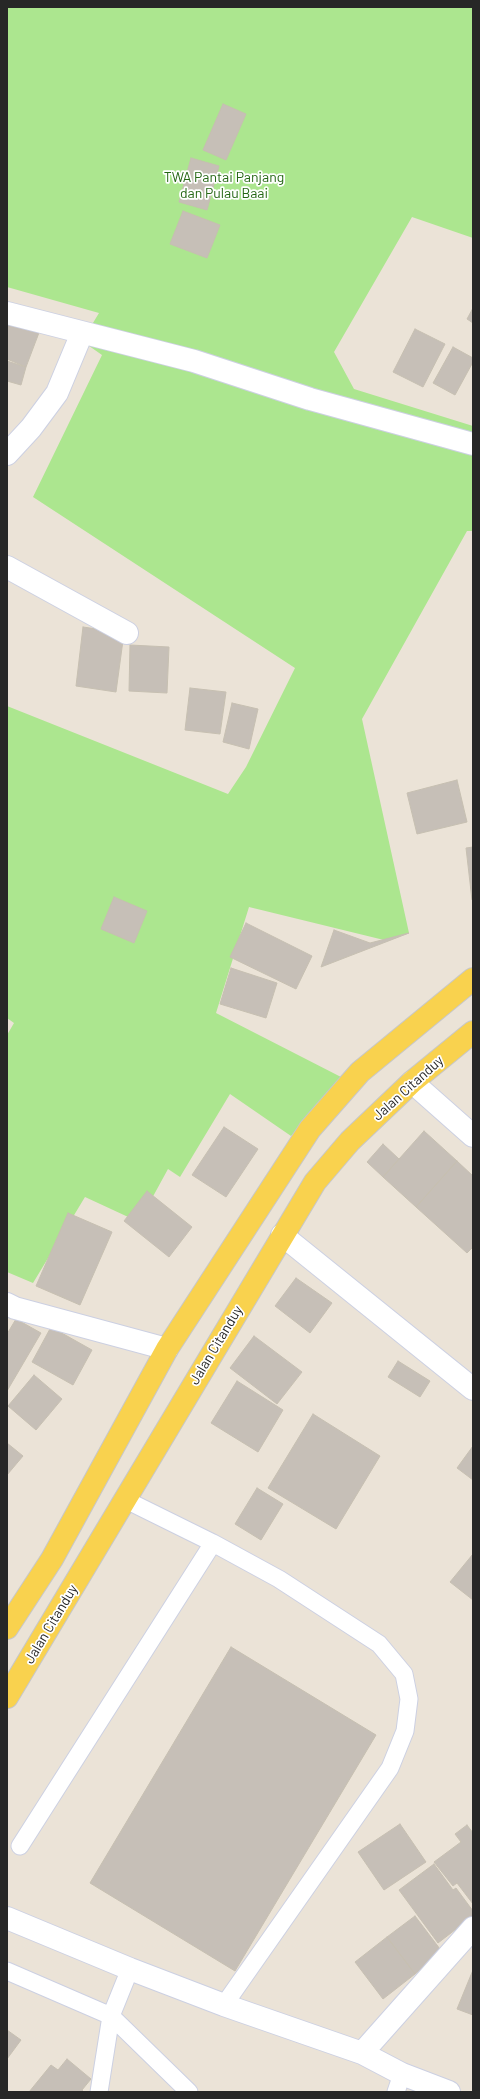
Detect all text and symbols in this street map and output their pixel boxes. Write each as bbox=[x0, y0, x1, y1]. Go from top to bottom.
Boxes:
park label: TWA Pantai Panjang dan Pulau Baai bbox=[164, 169, 284, 202]
street label: Jalan Citanduy bbox=[369, 1052, 447, 1124]
street label: Jalan Citanduy bbox=[186, 1302, 246, 1388]
street label: Jalan Citanduy bbox=[21, 1581, 81, 1667]

